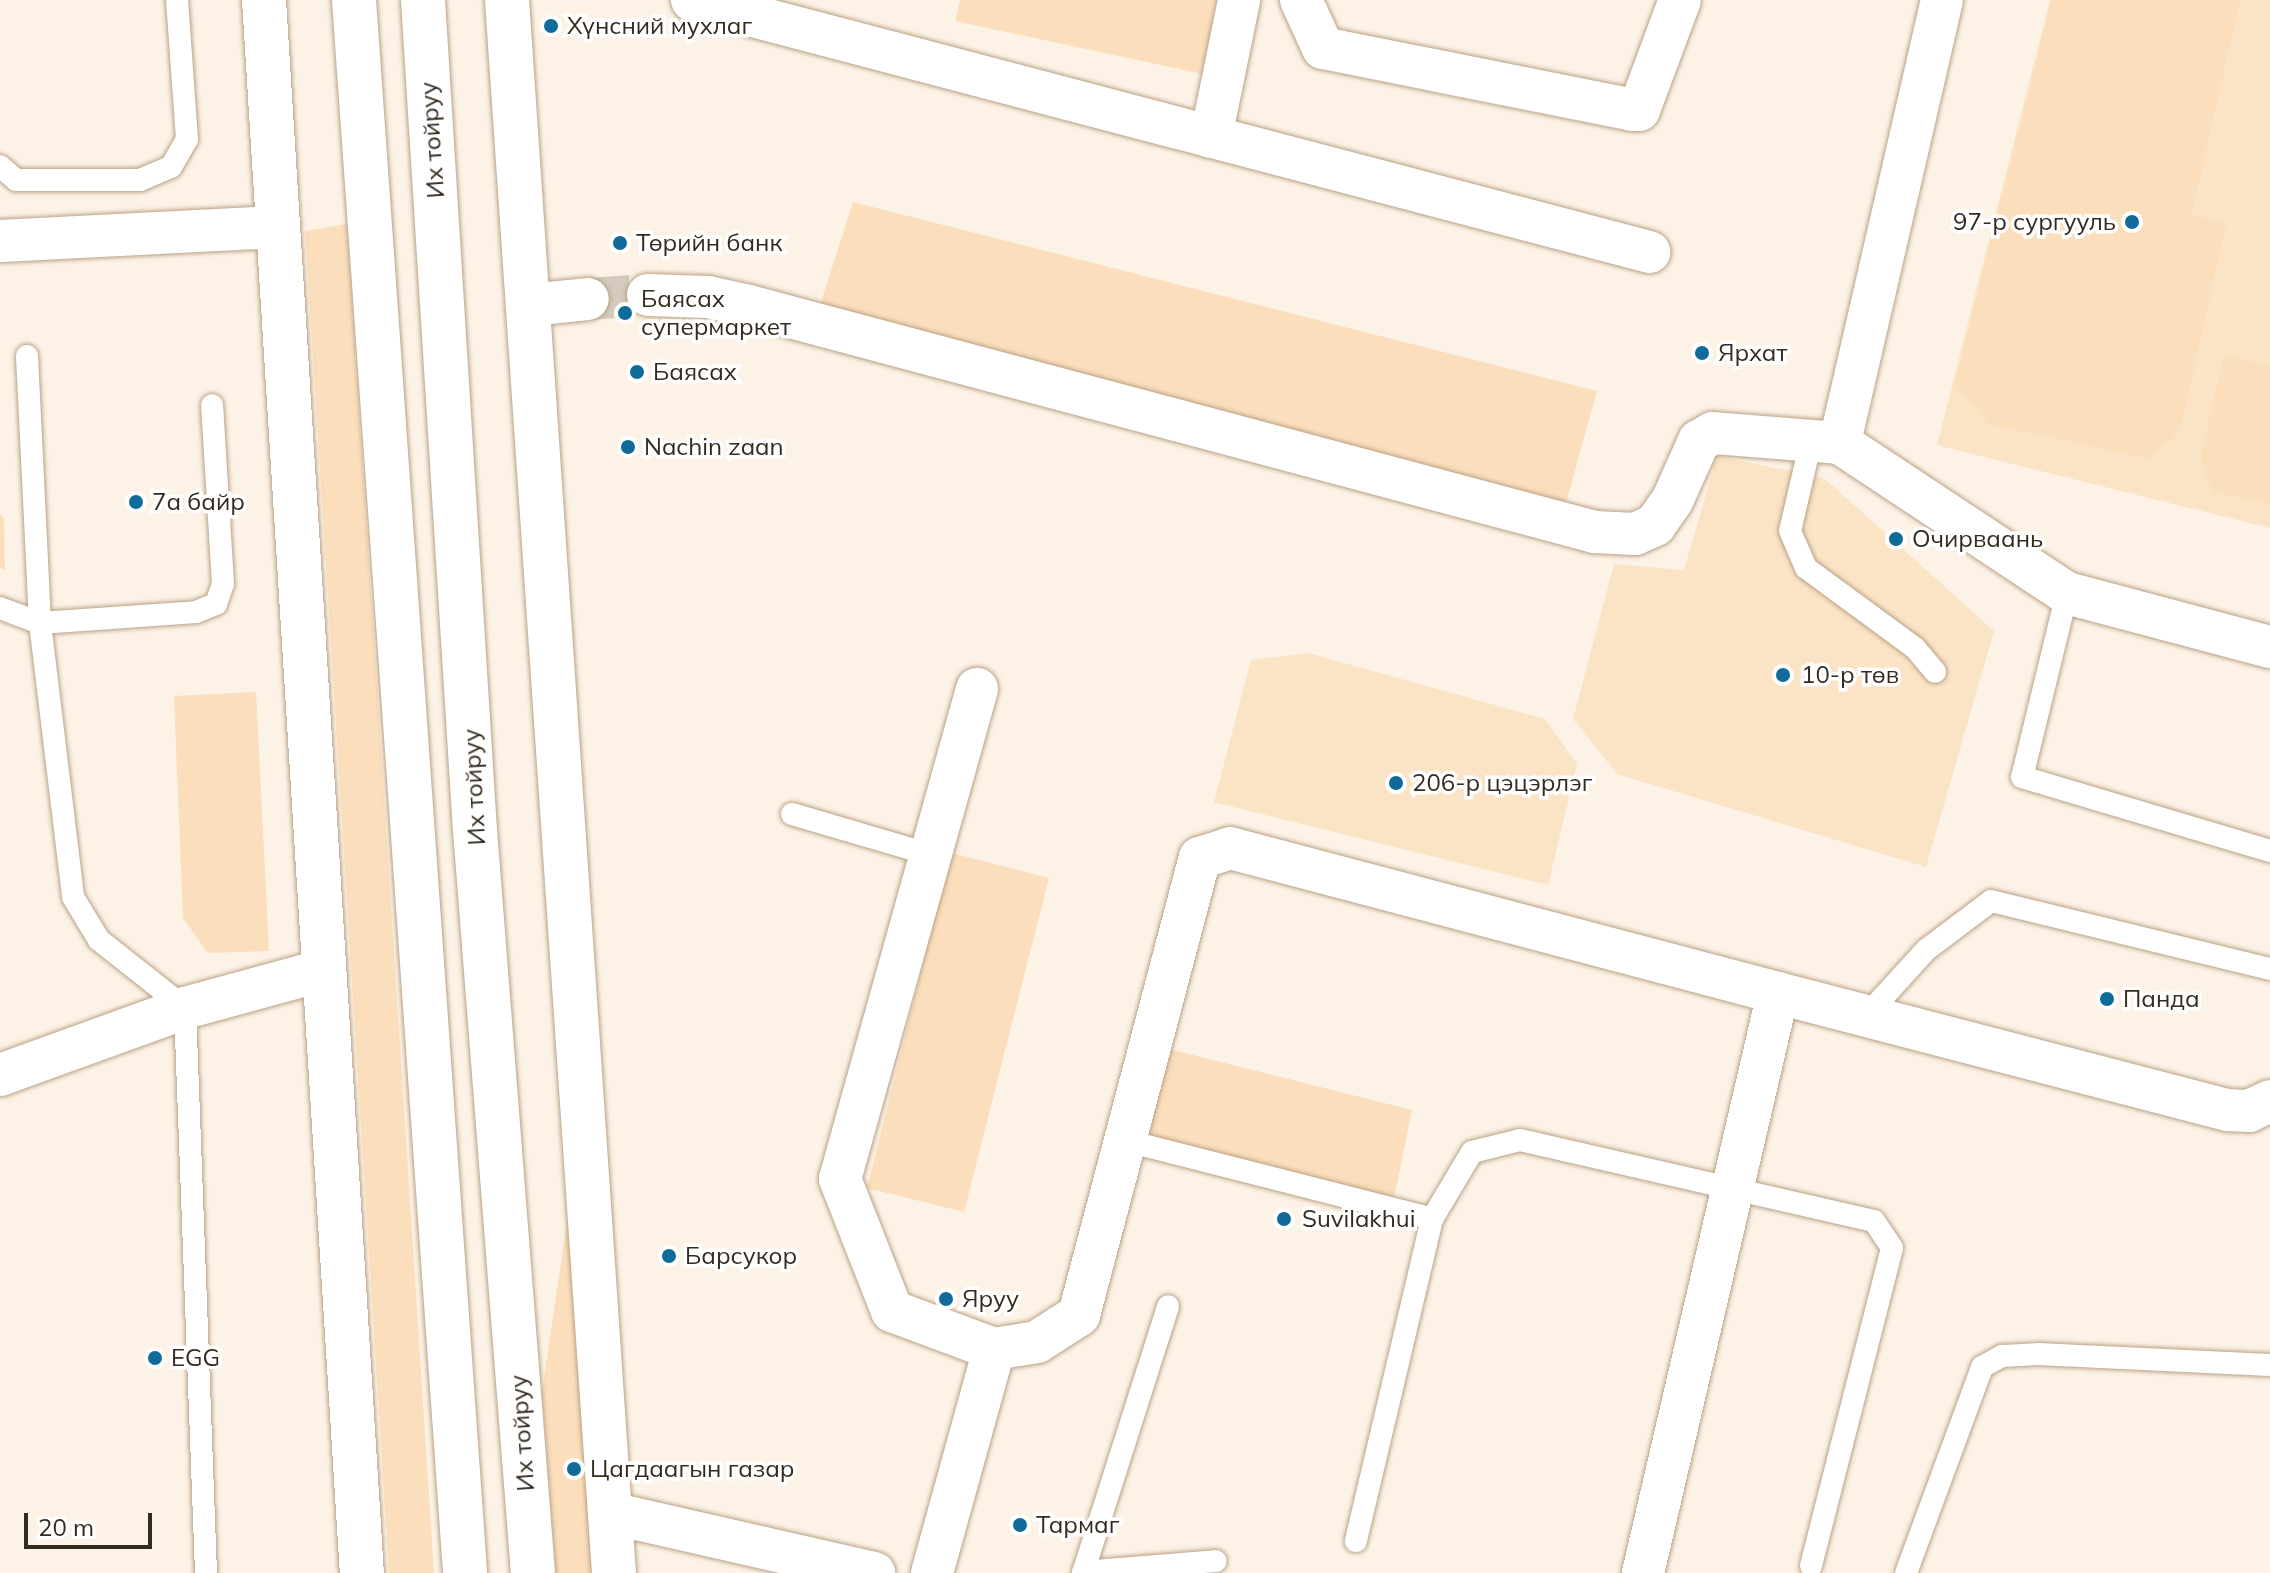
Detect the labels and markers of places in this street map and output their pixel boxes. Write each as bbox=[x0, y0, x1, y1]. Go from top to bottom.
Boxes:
place label: Хүнсний мухлаг bbox=[567, 12, 752, 40]
marker: Хүнсний мухлаг bbox=[542, 17, 560, 35]
place label: 97-р сургууль bbox=[1953, 208, 2116, 236]
marker: 97-р сургууль bbox=[2123, 213, 2141, 231]
place label: Төрийн банк bbox=[636, 229, 782, 257]
marker: Төрийн банк bbox=[611, 234, 629, 252]
place label: Баясах супермаркет bbox=[641, 285, 791, 341]
marker: Баясах супермаркет bbox=[616, 304, 634, 322]
place label: Ярхат bbox=[1718, 339, 1787, 367]
marker: Ярхат bbox=[1693, 344, 1711, 362]
place label: Баясах bbox=[653, 358, 737, 386]
marker: Баясах bbox=[628, 363, 646, 381]
place label: Nachin zaan bbox=[644, 433, 784, 461]
marker: Nachin zaan bbox=[619, 438, 637, 456]
place label: 7а байр bbox=[152, 488, 245, 516]
marker: 7а байр bbox=[127, 493, 145, 511]
place label: Очирваань bbox=[1912, 525, 2043, 553]
marker: Очирваань bbox=[1887, 530, 1905, 548]
place label: 10-р төв bbox=[1801, 661, 1899, 689]
marker: 10-р төв bbox=[1772, 664, 1794, 686]
place label: 206-р цэцэрлэг bbox=[1412, 769, 1592, 797]
marker: 206-р цэцэрлэг bbox=[1387, 774, 1405, 792]
place label: Панда bbox=[2123, 985, 2200, 1013]
marker: Панда bbox=[2098, 990, 2116, 1008]
place label: Suvilakhui bbox=[1302, 1205, 1415, 1233]
marker: Suvilakhui bbox=[1273, 1208, 1295, 1230]
place label: Барсукор bbox=[685, 1242, 797, 1270]
marker: Барсукор bbox=[660, 1247, 678, 1265]
place label: Яруу bbox=[962, 1285, 1019, 1313]
marker: Яруу bbox=[937, 1290, 955, 1308]
place label: EGG bbox=[171, 1344, 220, 1372]
marker: EGG bbox=[146, 1349, 164, 1367]
place label: Цагдаагын газар bbox=[590, 1455, 794, 1483]
marker: Цагдаагын газар bbox=[565, 1460, 583, 1478]
place label: Тармаг bbox=[1036, 1511, 1119, 1539]
marker: Тармаг bbox=[1011, 1516, 1029, 1534]

